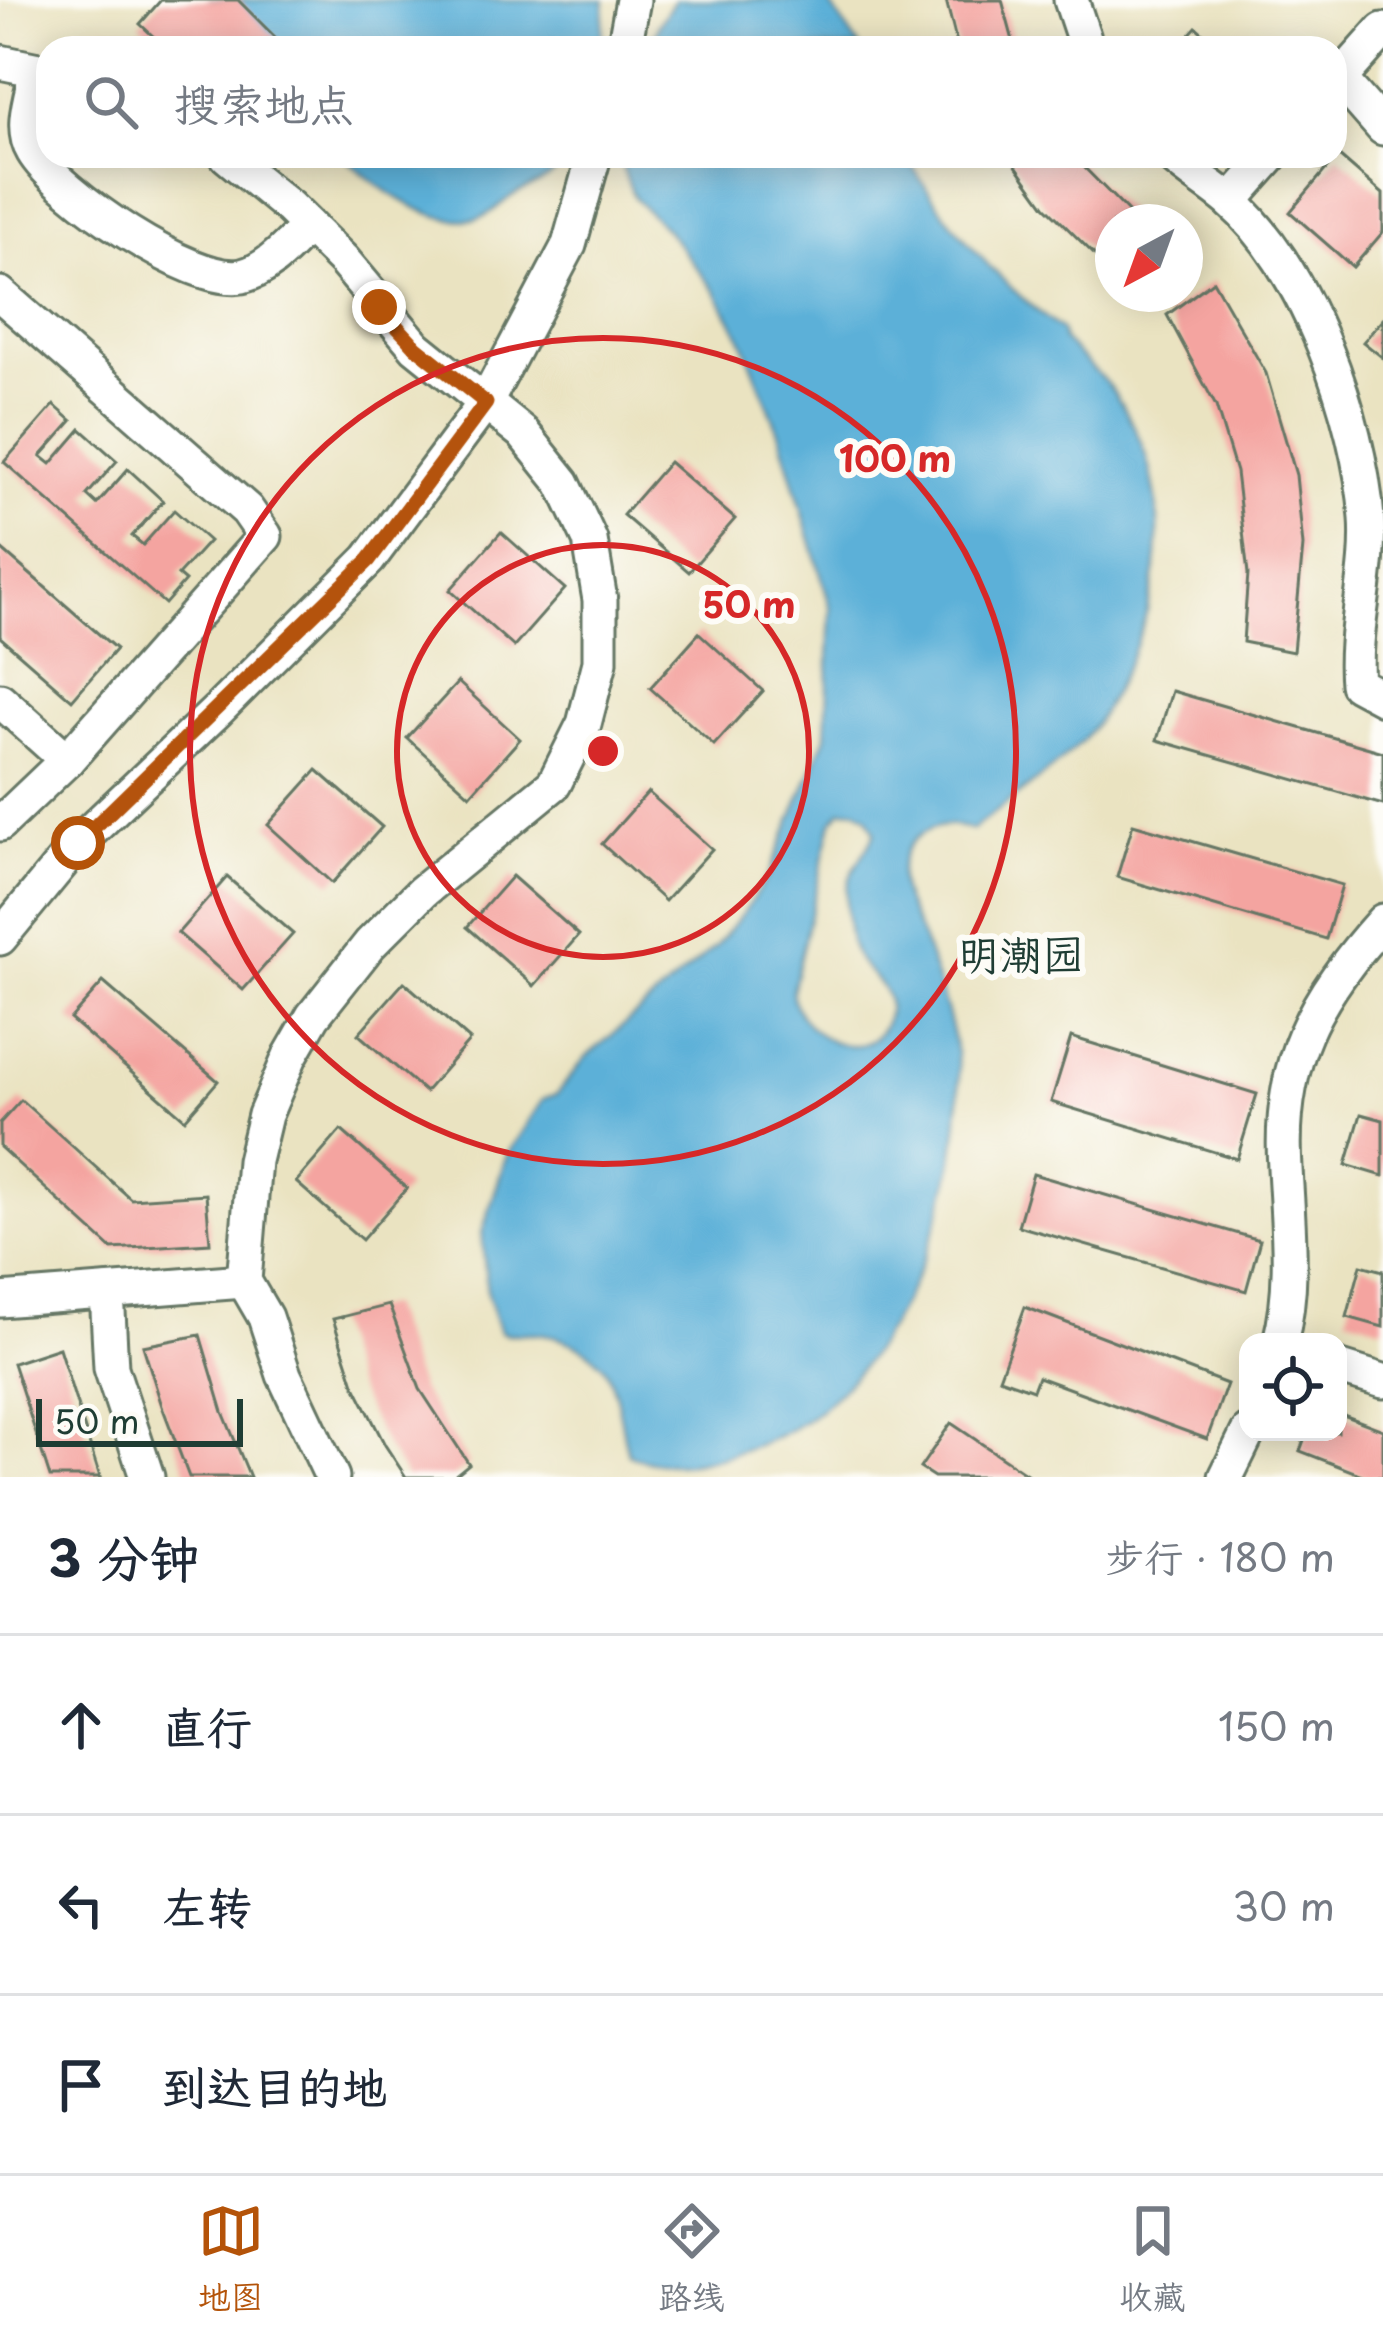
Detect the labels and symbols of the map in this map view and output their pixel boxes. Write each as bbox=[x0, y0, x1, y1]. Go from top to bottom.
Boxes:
north arrow bbox=[1095, 204, 1203, 312]
route end bbox=[352, 280, 406, 334]
text: 100 m bbox=[839, 430, 951, 484]
text: 50 m bbox=[702, 576, 796, 630]
centre of rings bbox=[582, 730, 624, 772]
route start bbox=[51, 816, 105, 870]
district label: 明潮园 bbox=[958, 921, 1084, 984]
scale bar bbox=[36, 1393, 243, 1446]

